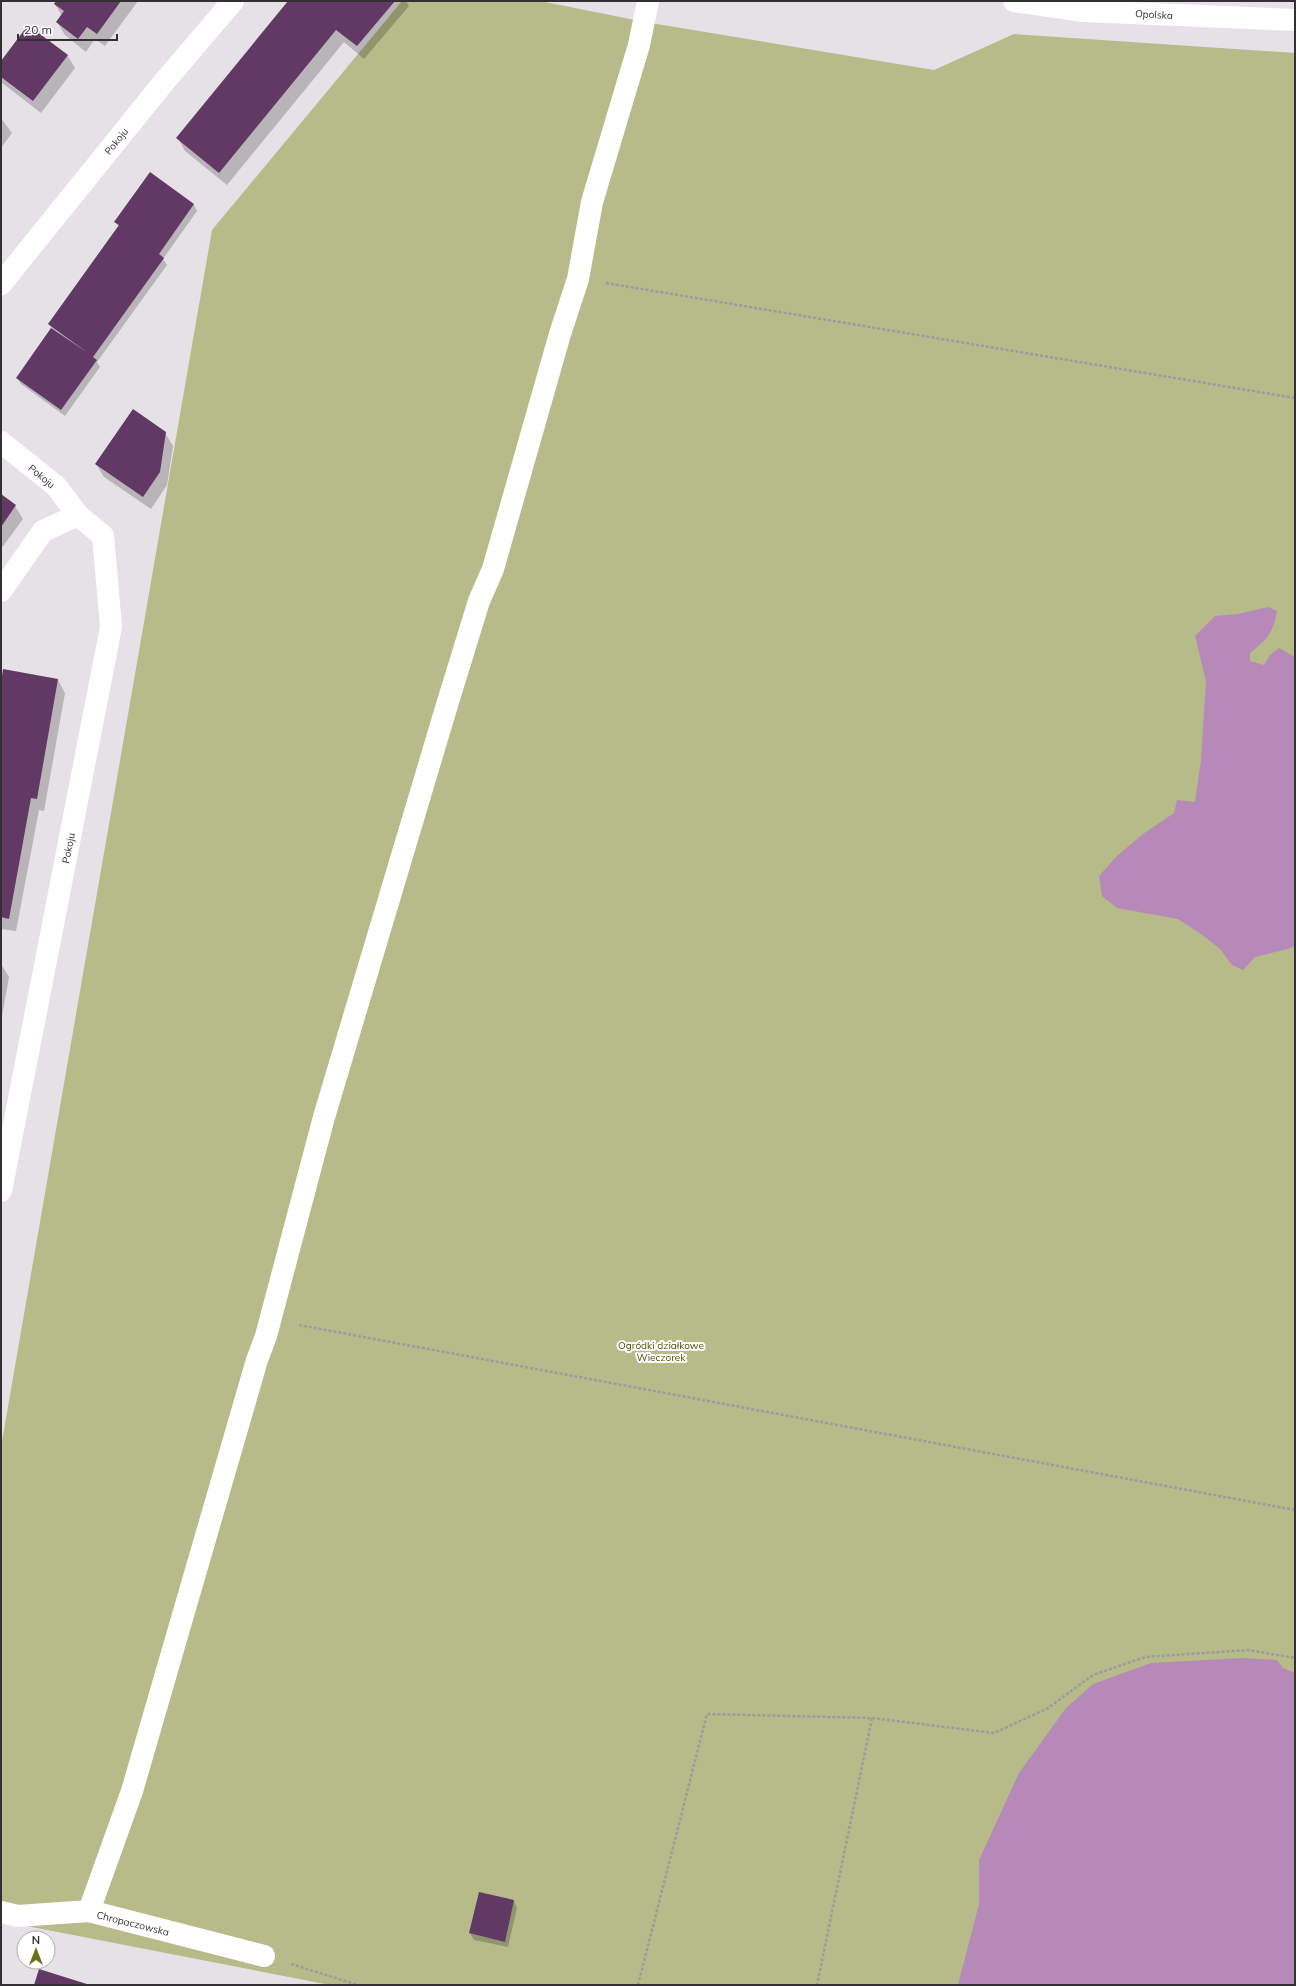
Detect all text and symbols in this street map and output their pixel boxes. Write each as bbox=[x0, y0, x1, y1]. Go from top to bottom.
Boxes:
street label: Opolska bbox=[1135, 7, 1173, 22]
scale bar bbox=[18, 16, 117, 42]
text: 20 m bbox=[24, 22, 52, 37]
street label: Pokoju bbox=[102, 125, 131, 157]
street label: Pokoju bbox=[26, 461, 58, 491]
street label: Pokoju bbox=[59, 832, 78, 864]
park label: Ogródki działkowe Wieczorek bbox=[618, 1339, 704, 1364]
street label: Chropaczowska bbox=[95, 1908, 171, 1939]
north arrow bbox=[16, 1930, 56, 1970]
text: N bbox=[32, 1933, 40, 1947]

